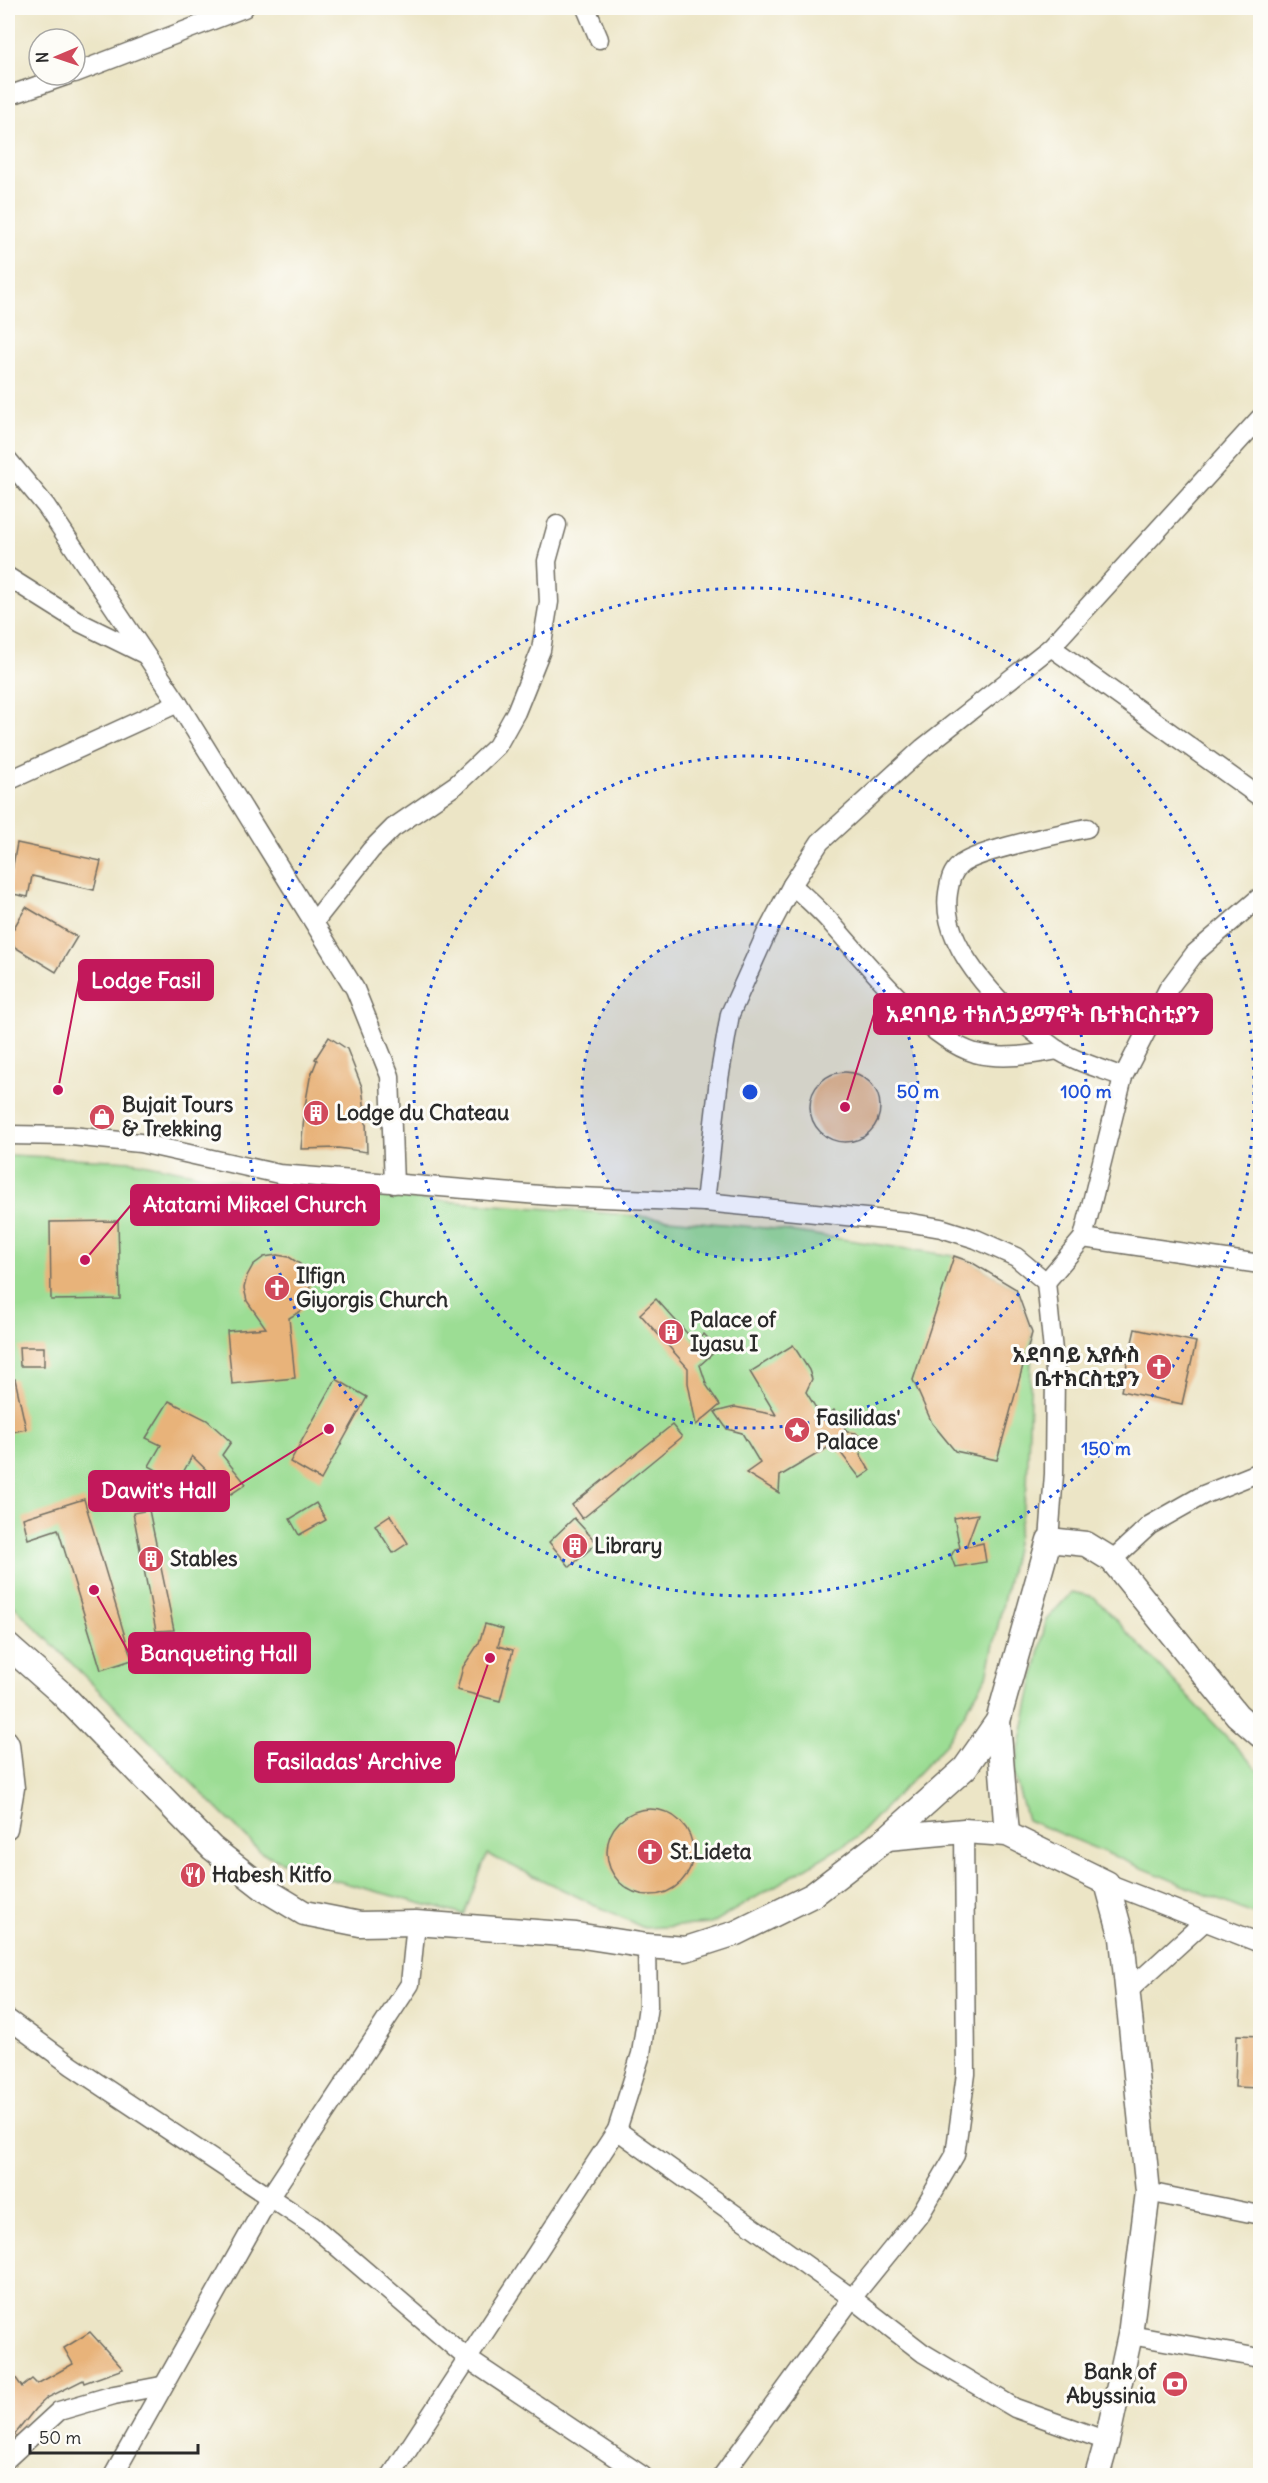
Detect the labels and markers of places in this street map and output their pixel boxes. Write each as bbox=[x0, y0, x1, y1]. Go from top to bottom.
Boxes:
callout: Lodge Fasil bbox=[79, 960, 213, 1000]
callout: አደባባይ ተክለኃይማኖት ቤተክርስቲያን bbox=[874, 994, 1212, 1034]
centre of rings bbox=[740, 1082, 760, 1102]
place label: Bujait Tours & Trekking bbox=[122, 1091, 234, 1142]
building icon: Lodge du Chateau bbox=[301, 1098, 331, 1128]
place label: Lodge du Chateau bbox=[336, 1099, 509, 1126]
shop icon: Bujait Tours & Trekking bbox=[87, 1102, 117, 1132]
callout: Atatami Mikael Church bbox=[131, 1185, 379, 1225]
place label: Ilfign Giyorgis Church bbox=[296, 1262, 448, 1313]
church icon: Ilfign Giyorgis Church bbox=[262, 1273, 292, 1303]
place label: Palace of Iyasu I bbox=[690, 1306, 777, 1357]
building icon: Palace of Iyasu I bbox=[656, 1317, 686, 1347]
place label: አደባባይ ኢየሱስ ቤተክርስቲያን bbox=[1013, 1341, 1140, 1392]
church icon: አደባባይ ኢየሱስ ቤተክርስቲያን bbox=[1144, 1352, 1174, 1382]
place label: Fasilidas' Palace bbox=[816, 1404, 900, 1455]
place icon: Fasilidas' Palace bbox=[782, 1415, 812, 1445]
callout: Dawit's Hall bbox=[89, 1471, 229, 1511]
building icon: Library bbox=[560, 1531, 590, 1561]
place label: Library bbox=[594, 1532, 663, 1559]
building icon: Stables bbox=[136, 1544, 166, 1574]
place label: Stables bbox=[170, 1545, 238, 1572]
callout: Banqueting Hall bbox=[129, 1633, 310, 1673]
callout: Fasiladas' Archive bbox=[255, 1742, 454, 1782]
church icon: St.Lideta bbox=[635, 1837, 665, 1867]
place label: St.Lideta bbox=[670, 1838, 752, 1865]
restaurant icon: Habesh Kitfo bbox=[178, 1860, 208, 1890]
place label: Habesh Kitfo bbox=[212, 1861, 332, 1888]
place label: Bank of Abyssinia bbox=[1066, 2358, 1157, 2409]
bank icon: Bank of Abyssinia bbox=[1160, 2369, 1190, 2399]

